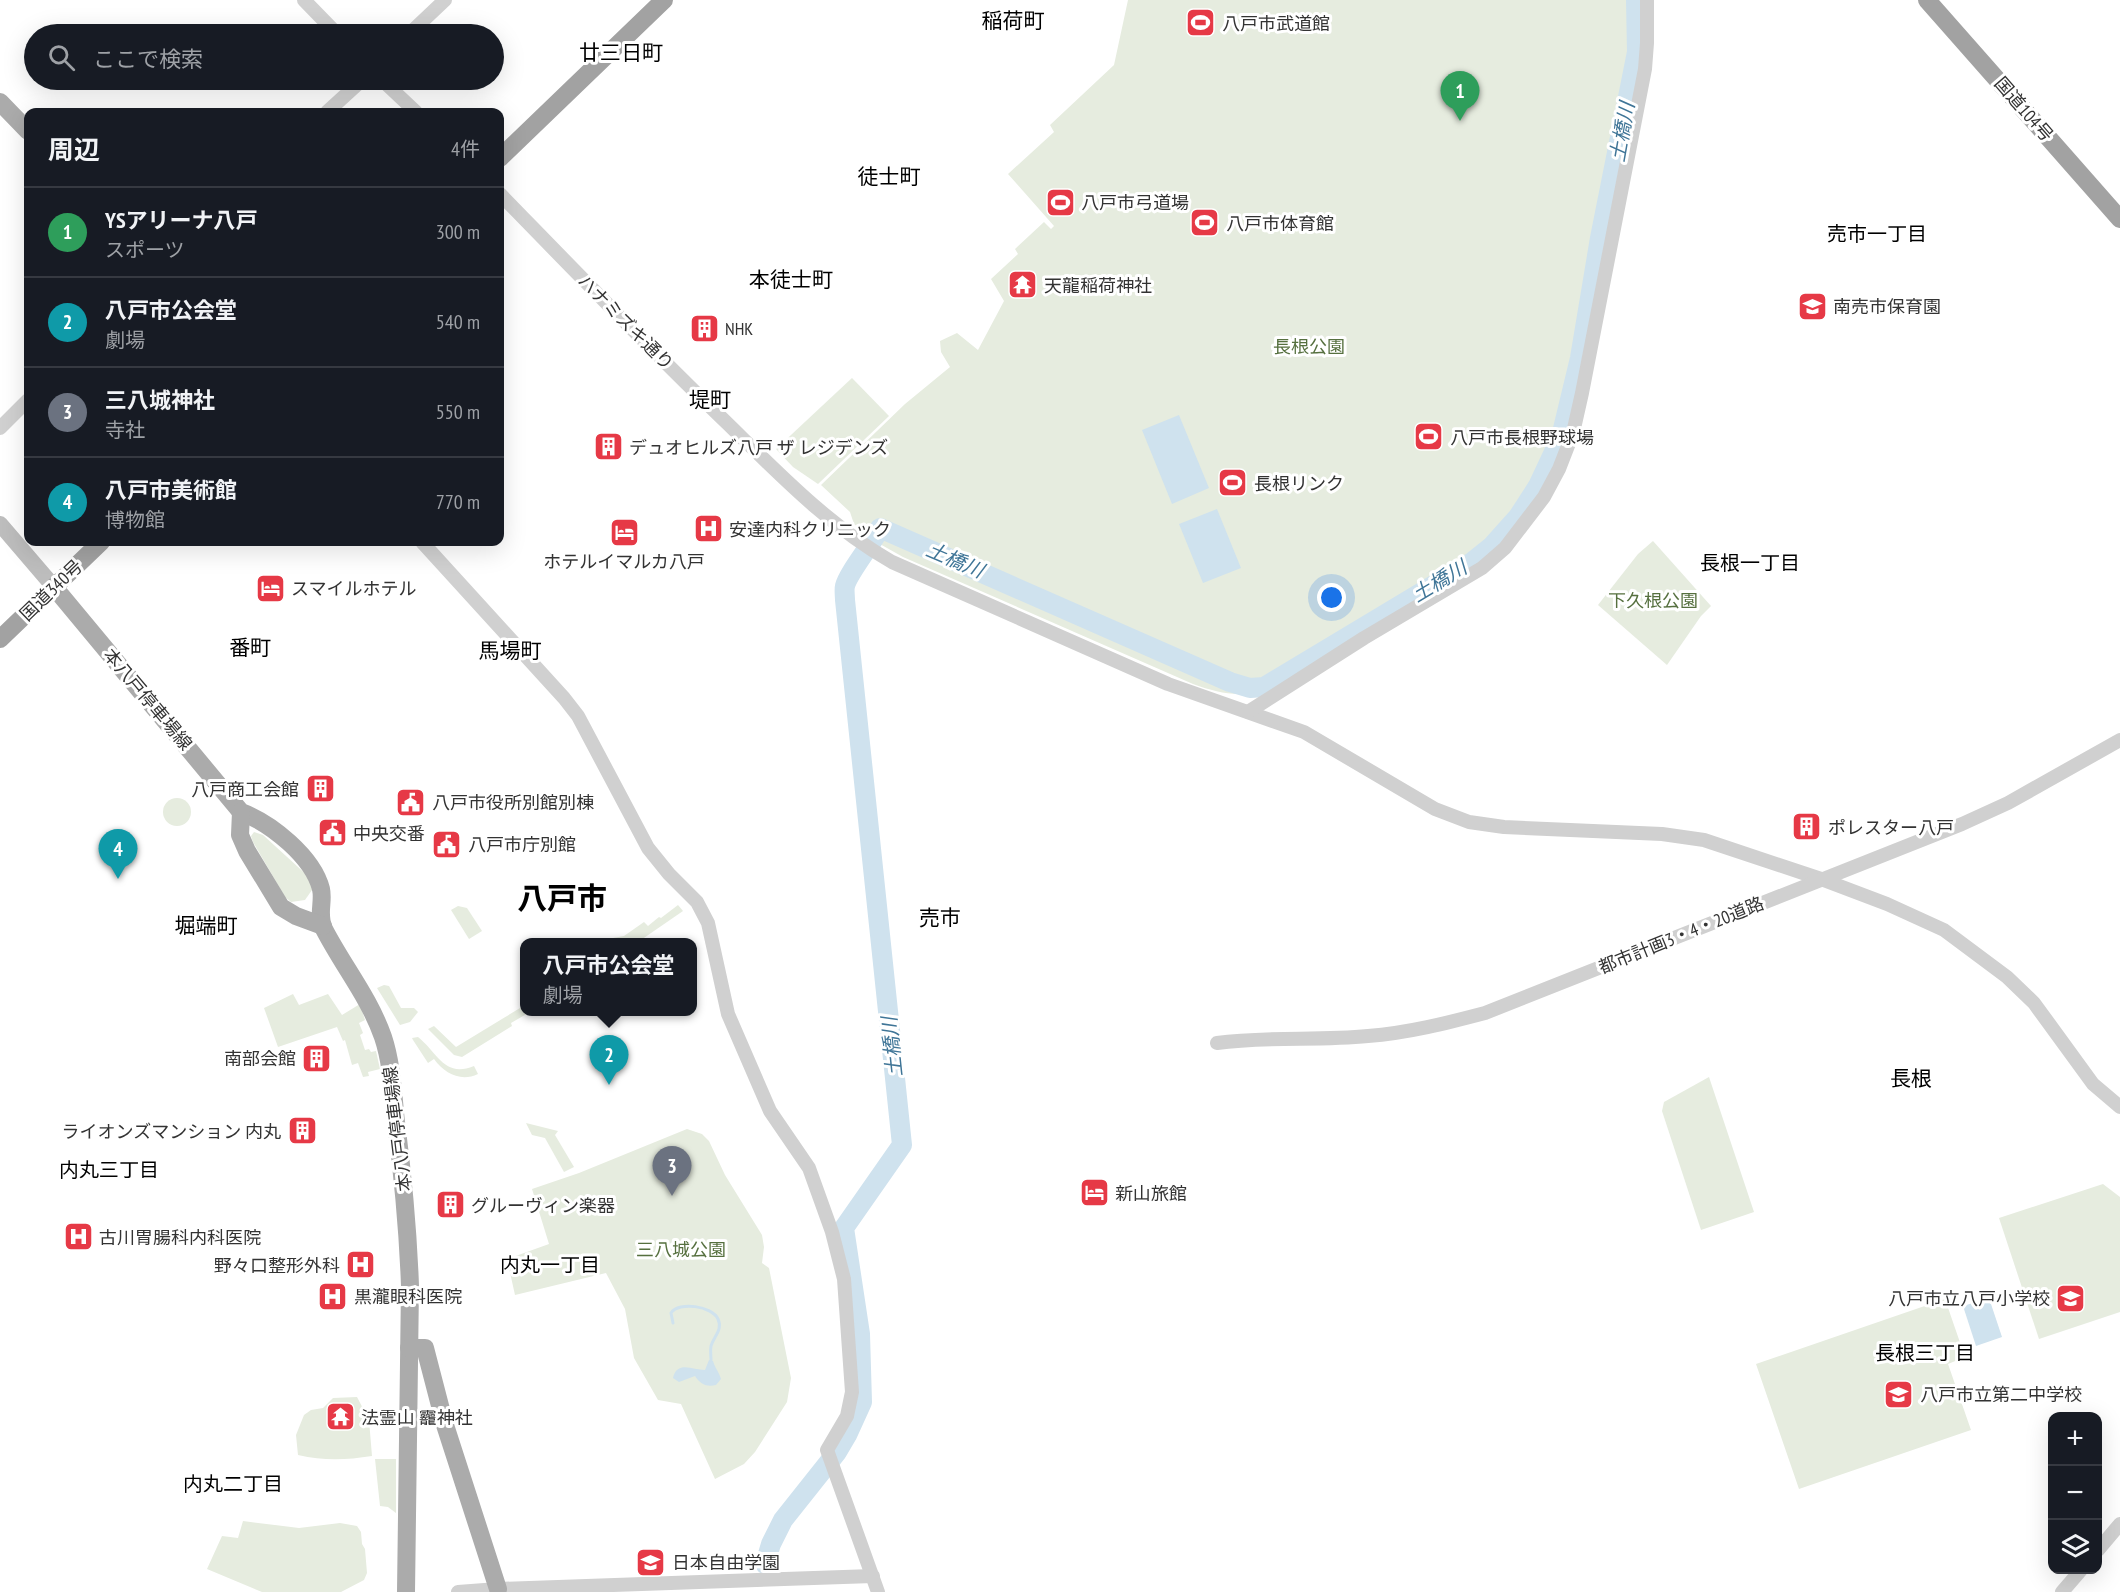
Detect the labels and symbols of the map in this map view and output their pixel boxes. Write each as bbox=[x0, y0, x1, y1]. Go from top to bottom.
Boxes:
district label: 稲荷町 bbox=[982, 7, 1045, 34]
sports icon: 八戸市武道館 bbox=[1185, 7, 1217, 39]
place label: 八戸市武道館 bbox=[1222, 12, 1330, 35]
district label: 廿三日町 bbox=[579, 39, 663, 66]
pin: 1 bbox=[1440, 72, 1480, 121]
street label: 国道104号 bbox=[1990, 72, 2058, 146]
water label: 土橋川 bbox=[1604, 98, 1640, 164]
district label: 徒士町 bbox=[858, 163, 921, 190]
sports icon: 八戸市弓道場 bbox=[1044, 186, 1076, 218]
place label: 八戸市弓道場 bbox=[1081, 191, 1189, 214]
sports icon: 八戸市体育館 bbox=[1189, 207, 1221, 239]
place label: 八戸市体育館 bbox=[1226, 212, 1334, 235]
district label: 売市一丁目 bbox=[1827, 221, 1927, 247]
district label: 本徒士町 bbox=[749, 266, 833, 293]
street label: ハナミズキ通り bbox=[573, 269, 679, 375]
temple icon: 天龍稲荷神社 bbox=[1007, 269, 1039, 301]
place label: 天龍稲荷神社 bbox=[1044, 274, 1152, 297]
school or university icon: 南売市保育園 bbox=[1796, 290, 1828, 322]
place label: 南売市保育園 bbox=[1833, 295, 1941, 318]
building icon: NHK bbox=[688, 312, 720, 344]
place label: NHK bbox=[725, 317, 753, 340]
park label: 長根公園 bbox=[1273, 335, 1345, 358]
district label: 堤町 bbox=[689, 386, 731, 413]
sports icon: 八戸市長根野球場 bbox=[1413, 421, 1445, 453]
place label: 八戸市長根野球場 bbox=[1450, 426, 1594, 449]
building icon: デュオヒルズ八戸 ザ レジデンズ bbox=[592, 431, 624, 463]
place label: デュオヒルズ八戸 ザ レジデンズ bbox=[629, 436, 888, 459]
sports icon: 長根リンク bbox=[1217, 467, 1249, 499]
place label: 長根リンク bbox=[1254, 472, 1344, 495]
hospital icon: 安達内科クリニック bbox=[692, 513, 724, 545]
hotel icon: ホテルイマルカ八戸 bbox=[608, 516, 640, 548]
place label: 安達内科クリニック bbox=[729, 518, 891, 541]
water label: 土橋川 bbox=[922, 536, 990, 584]
place label: ホテルイマルカ八戸 bbox=[543, 550, 705, 573]
district label: 長根一丁目 bbox=[1700, 550, 1800, 576]
water label: 土橋川 bbox=[1407, 553, 1473, 608]
street label: 国道340号 bbox=[15, 555, 87, 625]
hotel icon: スマイルホテル bbox=[254, 572, 286, 604]
place label: スマイルホテル bbox=[291, 577, 416, 600]
your location bbox=[1317, 583, 1346, 612]
park label: 下久根公園 bbox=[1608, 589, 1698, 612]
district label: 番町 bbox=[229, 634, 271, 661]
district label: 馬場町 bbox=[479, 637, 542, 664]
street label: 本八戸停車場線 bbox=[99, 643, 197, 755]
building icon: 八戸商工会館 bbox=[304, 773, 336, 805]
place label: 八戸商工会館 bbox=[191, 778, 299, 801]
public building icon: 八戸市役所別館別棟 bbox=[395, 786, 427, 818]
place label: 八戸市役所別館別棟 bbox=[432, 791, 594, 814]
building icon: ポレスター八戸 bbox=[1791, 811, 1823, 843]
place label: ポレスター八戸 bbox=[1828, 816, 1954, 839]
public building icon: 中央交番 bbox=[316, 817, 348, 849]
place label: 中央交番 bbox=[353, 822, 425, 845]
public building icon: 八戸市庁別館 bbox=[431, 828, 463, 860]
pin: 4 bbox=[98, 830, 138, 879]
place label: 八戸市庁別館 bbox=[468, 833, 576, 856]
district label: 八戸市 bbox=[517, 878, 607, 917]
street label: 都市計画3・4・20道路 bbox=[1595, 891, 1767, 979]
district label: 売市 bbox=[919, 904, 961, 931]
district label: 堀端町 bbox=[175, 912, 238, 939]
water label: 土橋川 bbox=[876, 1014, 908, 1078]
pin: 2 bbox=[590, 1036, 628, 1085]
building icon: 南部会館 bbox=[301, 1042, 333, 1074]
place label: 南部会館 bbox=[224, 1047, 296, 1070]
street label: 本八戸停車場線 bbox=[378, 1065, 416, 1193]
district label: 長根 bbox=[1890, 1065, 1932, 1092]
building icon: ライオンズマンション 内丸 bbox=[286, 1115, 318, 1147]
place label: ライオンズマンション 内丸 bbox=[62, 1120, 281, 1143]
pin: 3 bbox=[652, 1146, 692, 1196]
district label: 内丸三丁目 bbox=[59, 1157, 159, 1183]
hotel icon: 新山旅館 bbox=[1078, 1177, 1110, 1209]
place label: 新山旅館 bbox=[1115, 1182, 1187, 1205]
building icon: グルーヴィン楽器 bbox=[434, 1189, 466, 1221]
place label: グルーヴィン楽器 bbox=[471, 1194, 615, 1217]
hospital icon: 古川胃腸科内科医院 bbox=[62, 1221, 94, 1253]
place label: 古川胃腸科内科医院 bbox=[99, 1226, 261, 1249]
park label: 三八城公園 bbox=[636, 1238, 726, 1261]
hospital icon: 野々口整形外科 bbox=[345, 1249, 377, 1281]
district label: 内丸一丁目 bbox=[500, 1252, 600, 1278]
place label: 野々口整形外科 bbox=[214, 1254, 340, 1277]
hospital icon: 黒瀧眼科医院 bbox=[317, 1280, 349, 1312]
school or university icon: 八戸市立八戸小学校 bbox=[2055, 1282, 2087, 1314]
place label: 黒瀧眼科医院 bbox=[354, 1285, 462, 1308]
place label: 八戸市立八戸小学校 bbox=[1888, 1287, 2050, 1310]
district label: 長根三丁目 bbox=[1875, 1340, 1975, 1366]
school or university icon: 八戸市立第二中学校 bbox=[1883, 1378, 1915, 1410]
place label: 八戸市立第二中学校 bbox=[1920, 1383, 2082, 1406]
temple icon: 法霊山 龗神社 bbox=[324, 1401, 356, 1433]
place label: 法霊山 龗神社 bbox=[361, 1406, 473, 1429]
district label: 内丸二丁目 bbox=[183, 1471, 283, 1497]
school or university icon: 日本自由学園 bbox=[635, 1546, 667, 1578]
place label: 日本自由学園 bbox=[672, 1551, 780, 1574]

